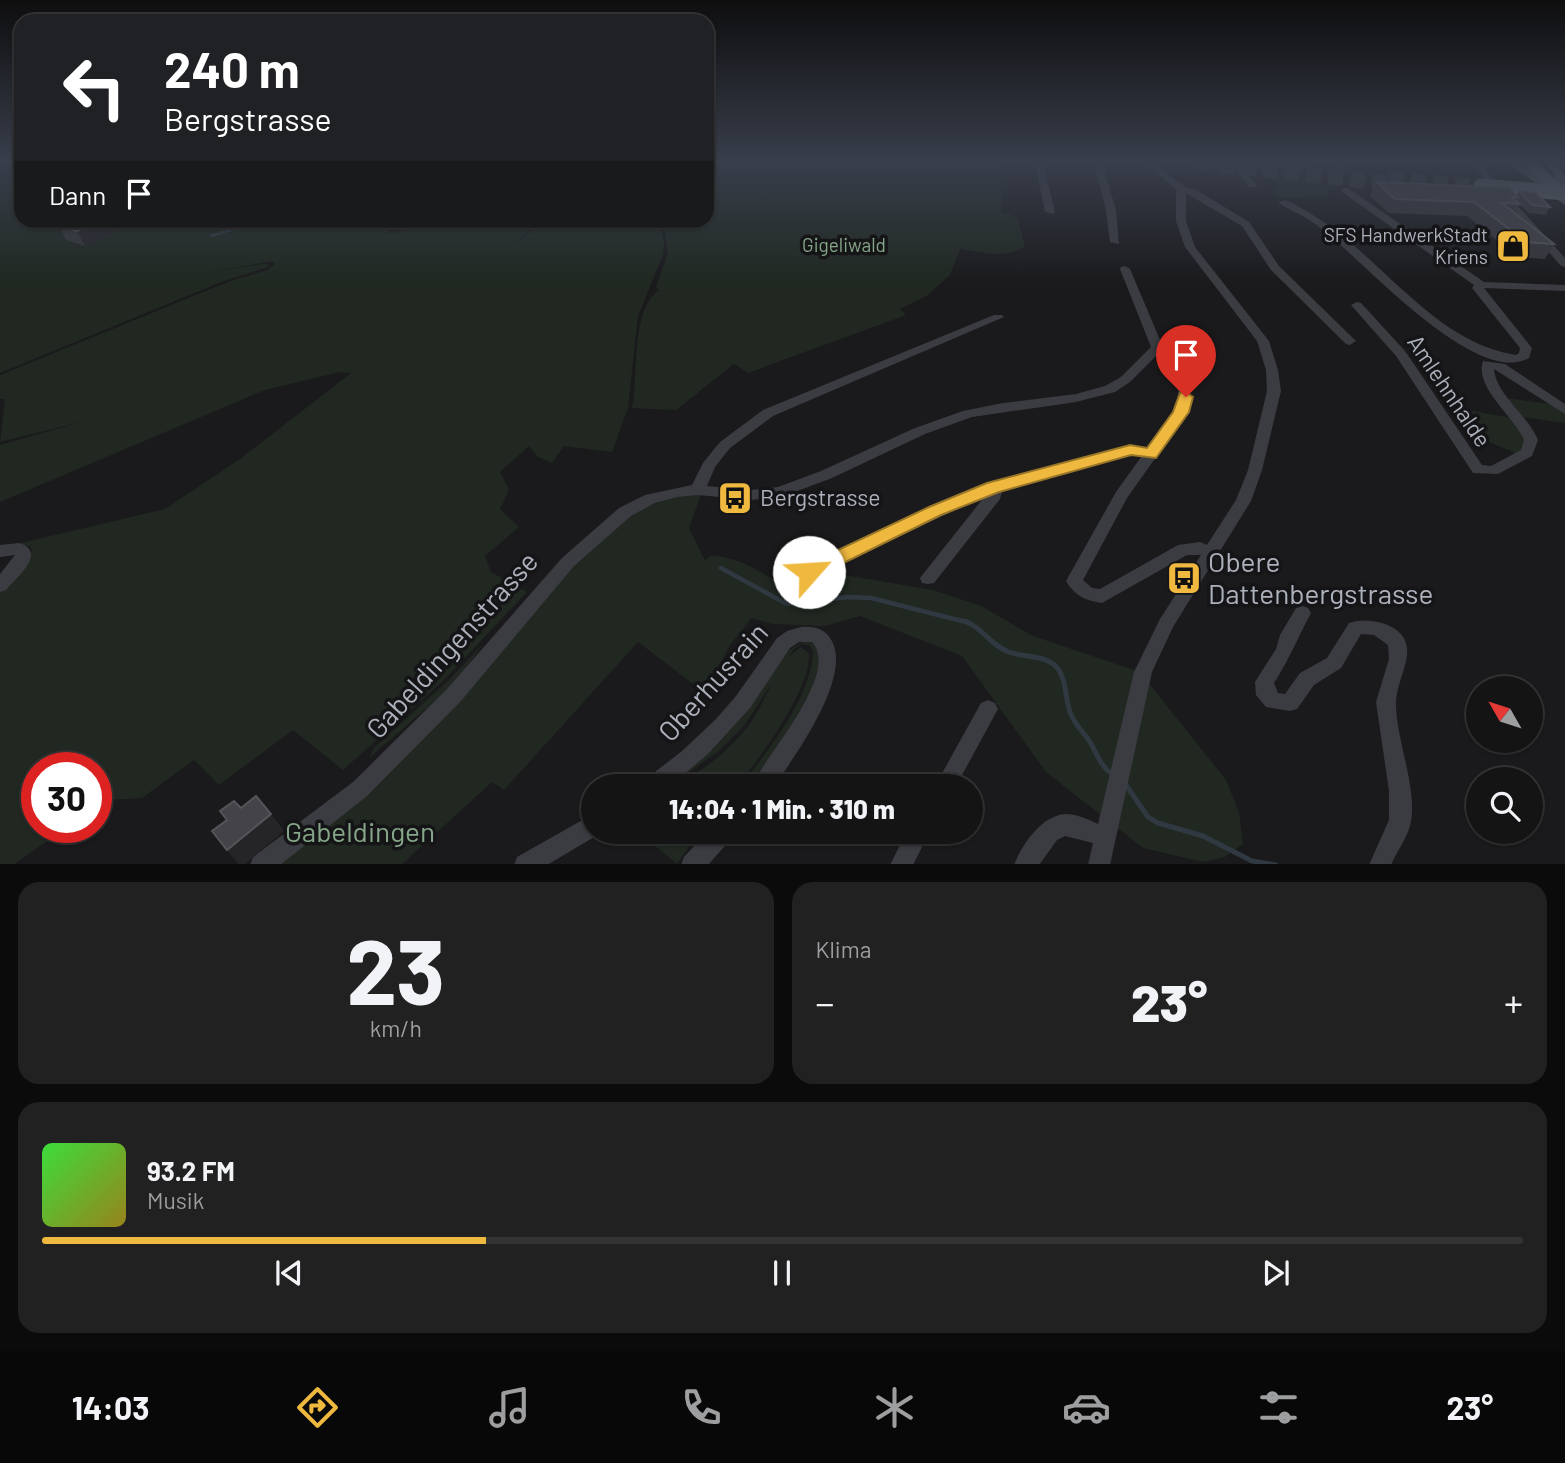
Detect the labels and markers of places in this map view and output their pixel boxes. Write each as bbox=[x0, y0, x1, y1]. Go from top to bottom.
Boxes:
place label: SFS HandwerkStadt Kriens bbox=[1324, 223, 1488, 268]
shop icon: SFS HandwerkStadt Kriens bbox=[1494, 227, 1532, 265]
pin bbox=[1156, 325, 1216, 397]
bus stop icon: Bergstrasse bbox=[716, 479, 754, 517]
place label: Bergstrasse bbox=[760, 483, 880, 511]
place label: Obere Dattenbergstrasse bbox=[1208, 544, 1433, 610]
bus stop icon: Obere Dattenbergstrasse bbox=[1165, 559, 1203, 597]

